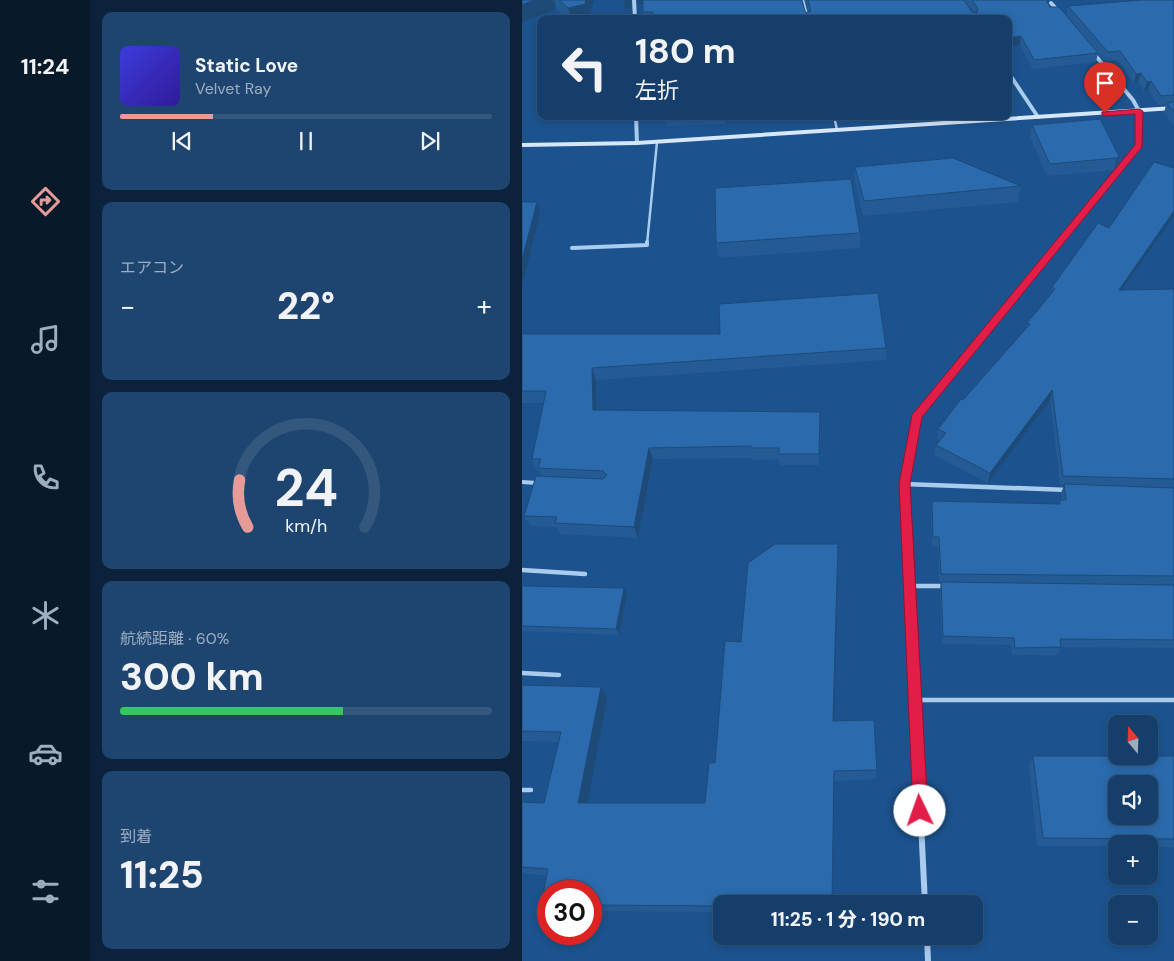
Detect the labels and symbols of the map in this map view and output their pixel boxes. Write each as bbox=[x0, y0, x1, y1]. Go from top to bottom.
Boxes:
pin bbox=[1084, 62, 1126, 113]
north arrow bbox=[1108, 715, 1158, 765]
position arrow bbox=[893, 784, 945, 836]
speed limit sign: 30 bbox=[537, 880, 602, 945]

